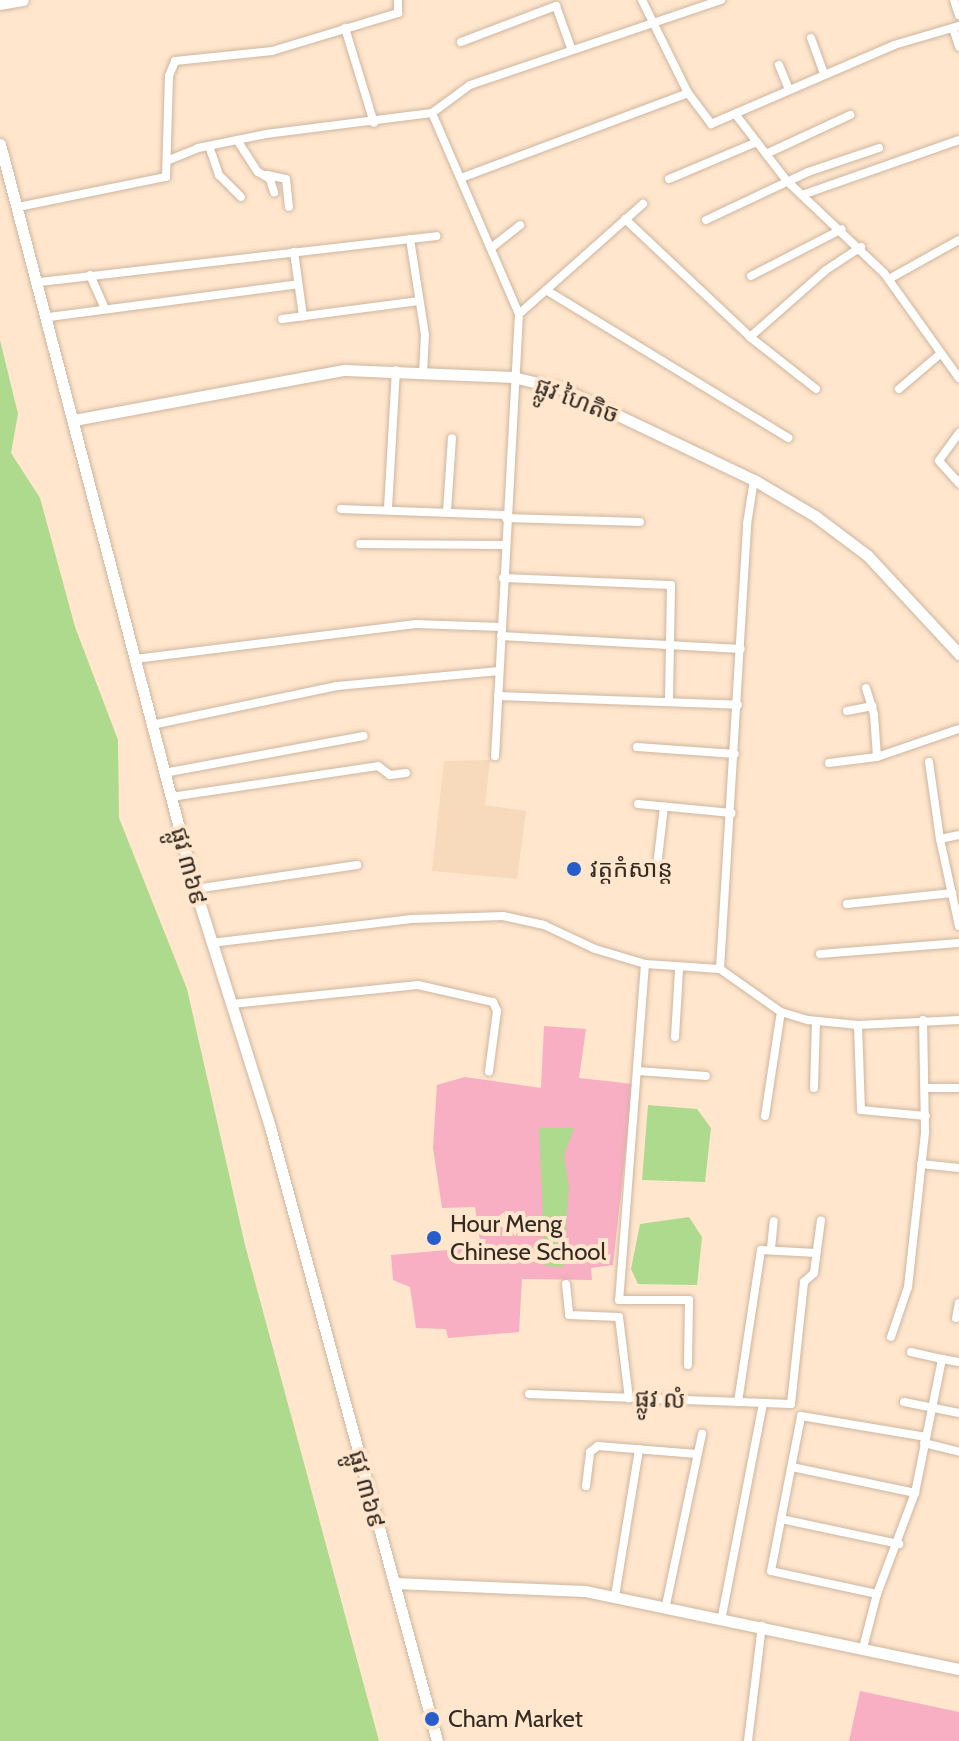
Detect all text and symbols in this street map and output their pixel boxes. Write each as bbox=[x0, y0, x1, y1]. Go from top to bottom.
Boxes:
street label: ផ្លូវ ហៃតិច bbox=[531, 371, 623, 429]
street label: ផ្លូវ ៣៦៩ bbox=[165, 824, 213, 908]
place label: វត្តកំសាន្ត bbox=[590, 855, 673, 883]
marker: វត្តកំសាន្ត bbox=[565, 860, 583, 878]
place label: Hour Meng Chinese School bbox=[450, 1210, 606, 1266]
marker: Hour Meng Chinese School bbox=[425, 1229, 443, 1247]
street label: ផ្លូវ លំ bbox=[634, 1384, 686, 1414]
street label: ផ្លូវ ៣៦៩ bbox=[343, 1447, 391, 1531]
place label: Cham Market bbox=[448, 1705, 583, 1733]
marker: Cham Market bbox=[423, 1710, 441, 1728]

